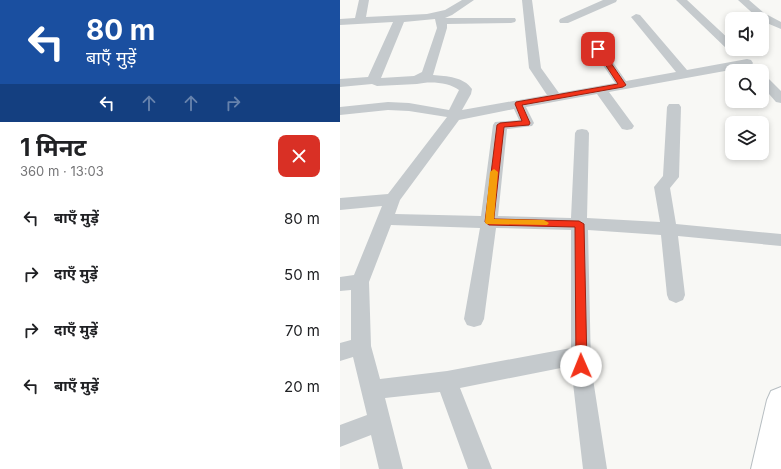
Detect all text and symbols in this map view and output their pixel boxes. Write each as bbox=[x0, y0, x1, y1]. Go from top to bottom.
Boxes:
map controls bbox=[725, 12, 769, 160]
button: sound bbox=[725, 12, 769, 56]
text: 80 m bbox=[86, 13, 155, 47]
icon: left bbox=[20, 16, 72, 68]
pin bbox=[581, 32, 615, 66]
icon: arrive bbox=[587, 38, 609, 60]
text: बाएँ मुड़ें bbox=[86, 47, 136, 68]
button: search bbox=[725, 64, 769, 108]
icon: left bbox=[96, 92, 118, 114]
icon: ahead bbox=[138, 92, 160, 114]
icon: ahead bbox=[180, 92, 202, 114]
icon: right bbox=[222, 92, 244, 114]
button: layers bbox=[725, 116, 769, 160]
text: 1 मिनट bbox=[20, 133, 86, 162]
button: close bbox=[278, 135, 320, 177]
text: 360 m · 13:03 bbox=[20, 163, 104, 179]
icon: left bbox=[20, 207, 42, 229]
text: बाएँ मुड़ें bbox=[54, 208, 99, 227]
text: 80 m bbox=[284, 209, 320, 228]
icon: right bbox=[20, 263, 42, 285]
text: दाएँ मुड़ें bbox=[54, 264, 98, 283]
text: 50 m bbox=[284, 265, 320, 284]
icon: right bbox=[20, 319, 42, 341]
text: दाएँ मुड़ें bbox=[54, 320, 98, 339]
text: 70 m bbox=[285, 321, 320, 340]
position arrow bbox=[560, 345, 602, 387]
icon: left bbox=[20, 375, 42, 397]
text: बाएँ मुड़ें bbox=[54, 376, 99, 395]
text: 20 m bbox=[284, 377, 320, 396]

